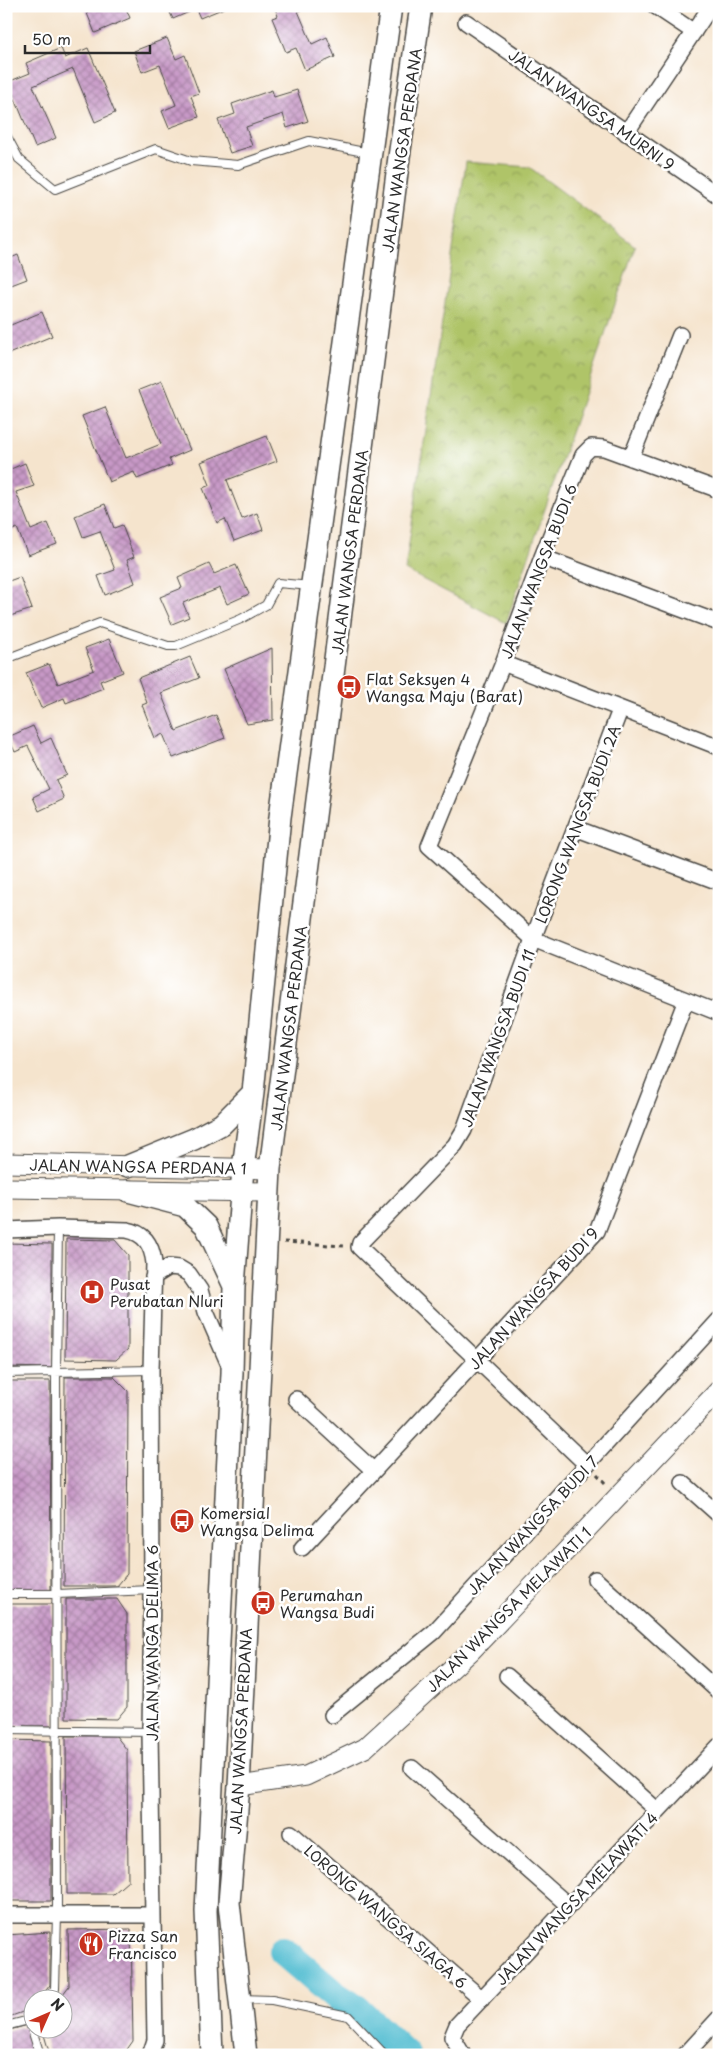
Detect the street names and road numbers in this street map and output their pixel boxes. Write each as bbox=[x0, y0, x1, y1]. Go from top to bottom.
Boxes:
street label: JALAN WANGSA MURNI 9 bbox=[504, 43, 680, 175]
street label: JALAN WANGSA PERDANA bbox=[375, 46, 427, 254]
street label: JALAN WANGSA PERDANA bbox=[325, 448, 373, 656]
street label: JALAN WANGSA BUDI 6 bbox=[494, 480, 582, 662]
street label: LORONG WANGSA BUDI 2A bbox=[528, 721, 626, 927]
street label: JALAN WANGSA PERDANA bbox=[264, 924, 312, 1132]
street label: JALAN WANGSA BUDI 11 bbox=[454, 946, 540, 1130]
street label: JALAN WANGSA PERDANA 1 bbox=[29, 1153, 247, 1179]
street label: JALAN WANGSA BUDI 9 bbox=[463, 1222, 603, 1374]
street label: JALAN WANGSA BUDI 7 bbox=[461, 1450, 603, 1600]
street label: JALAN WANGSA MELAWATI 1 bbox=[420, 1521, 596, 1697]
street label: JALAN WANGA DELIMA 6 bbox=[140, 1545, 163, 1741]
street label: JALAN WANGSA PERDANA bbox=[223, 1627, 257, 1835]
street label: JALAN WANGSA MELAWATI 4 bbox=[489, 1806, 663, 1990]
street label: LORONG WANGSA SIAGA 6 bbox=[299, 1839, 473, 1993]

